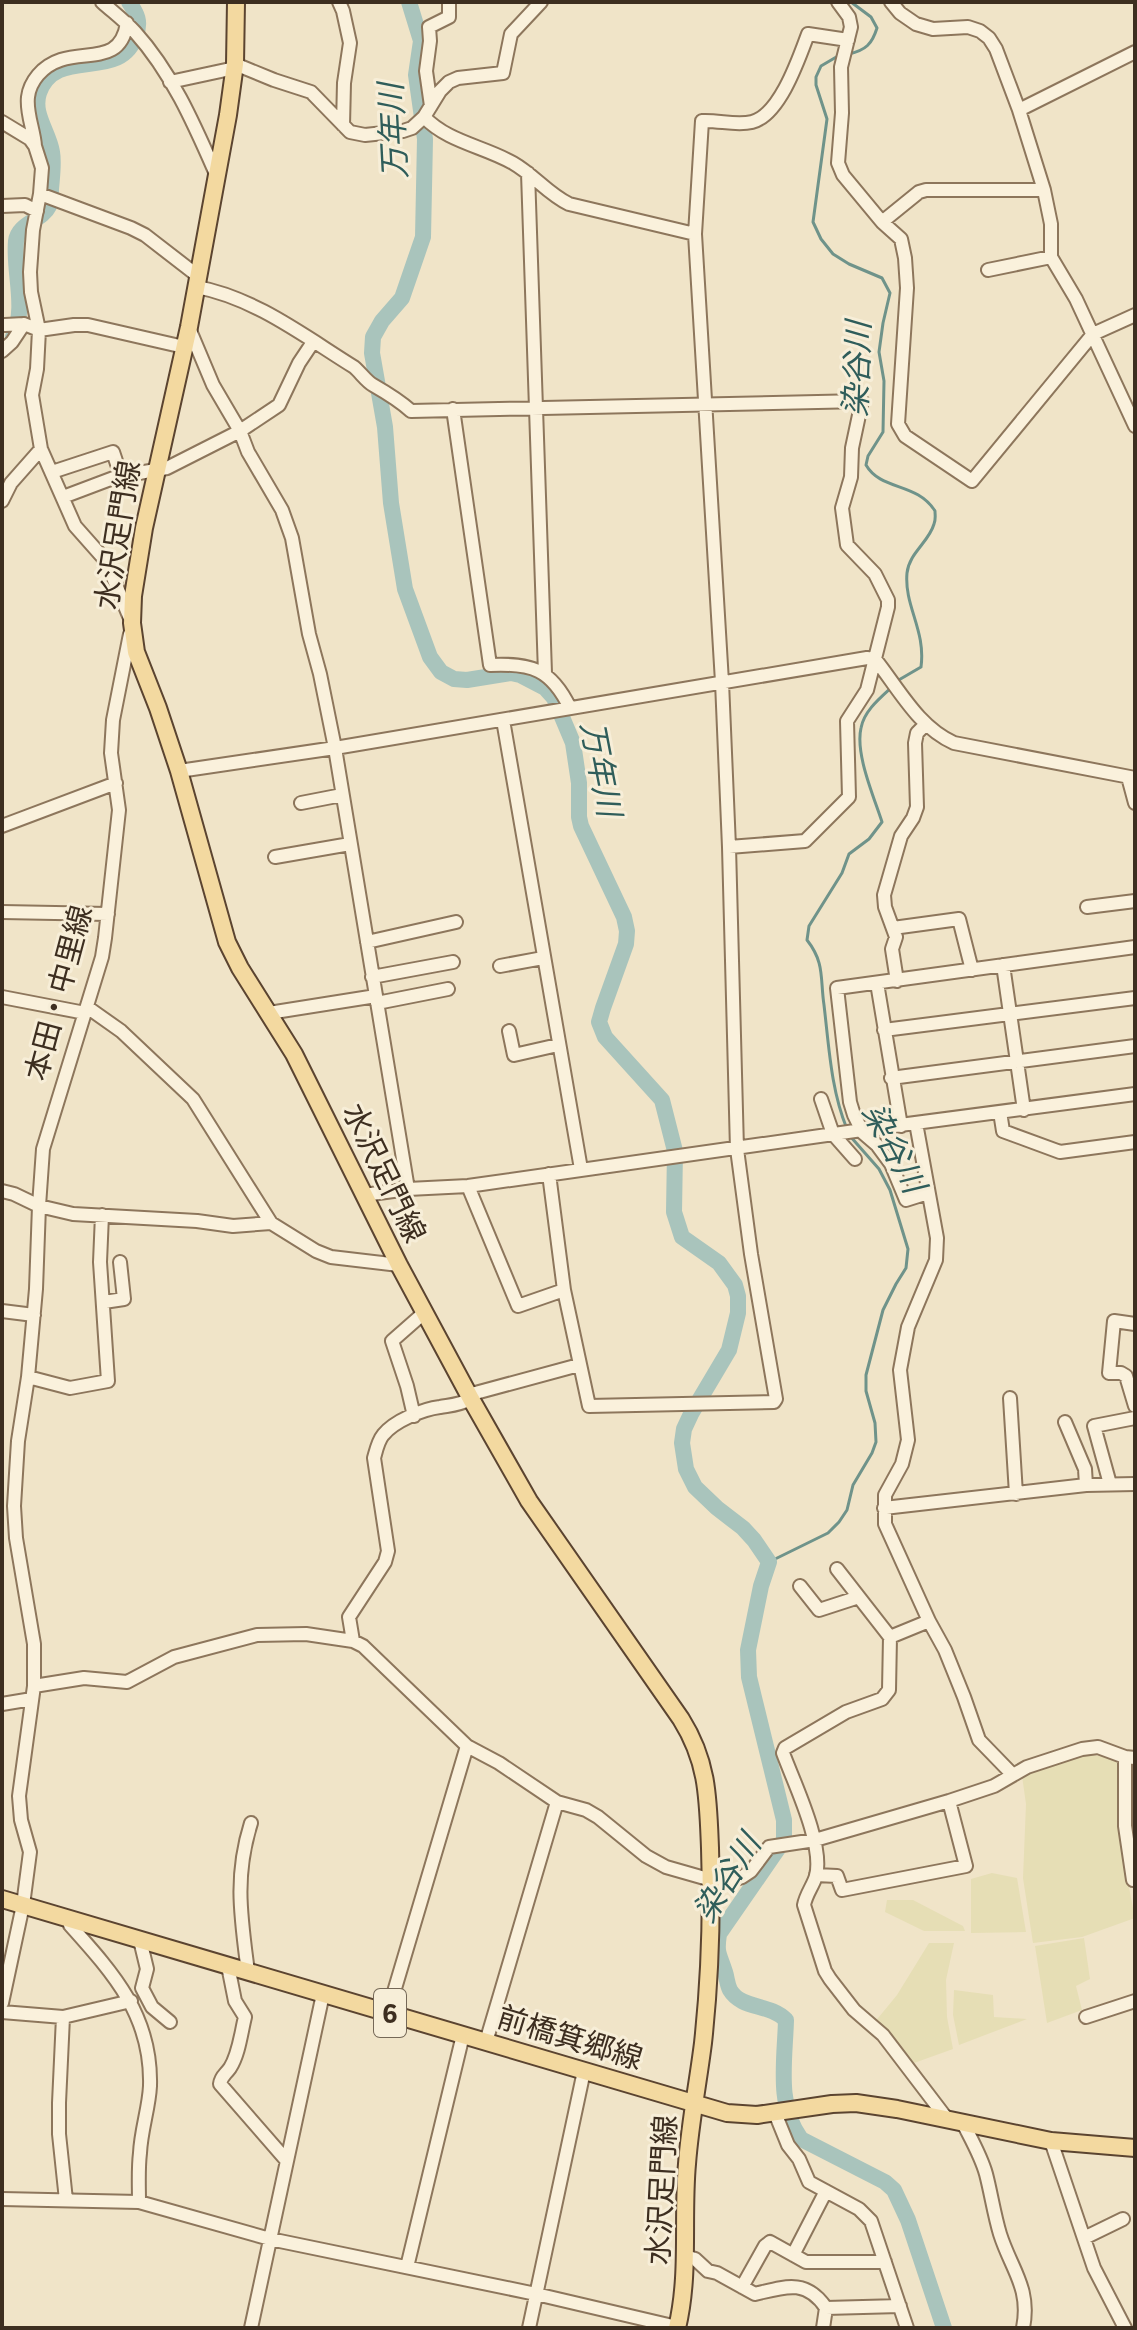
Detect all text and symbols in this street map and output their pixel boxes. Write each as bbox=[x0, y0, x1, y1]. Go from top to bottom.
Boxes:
water label: 万年川 bbox=[371, 79, 414, 180]
water label: 染谷川 bbox=[836, 317, 878, 418]
street label: 水沢足門線 bbox=[88, 458, 148, 612]
water label: 万年川 bbox=[573, 718, 629, 823]
street label: 本田・中里線 bbox=[18, 901, 100, 1085]
water label: 染谷川 bbox=[855, 1097, 935, 1202]
street label: 水沢足門線 bbox=[335, 1098, 433, 1248]
water label: 染谷川 bbox=[685, 1825, 770, 1929]
road number: 6 bbox=[374, 1989, 406, 2037]
street label: 前橋箕郷線 bbox=[493, 1999, 647, 2077]
street label: 水沢足門線 bbox=[640, 2114, 684, 2266]

